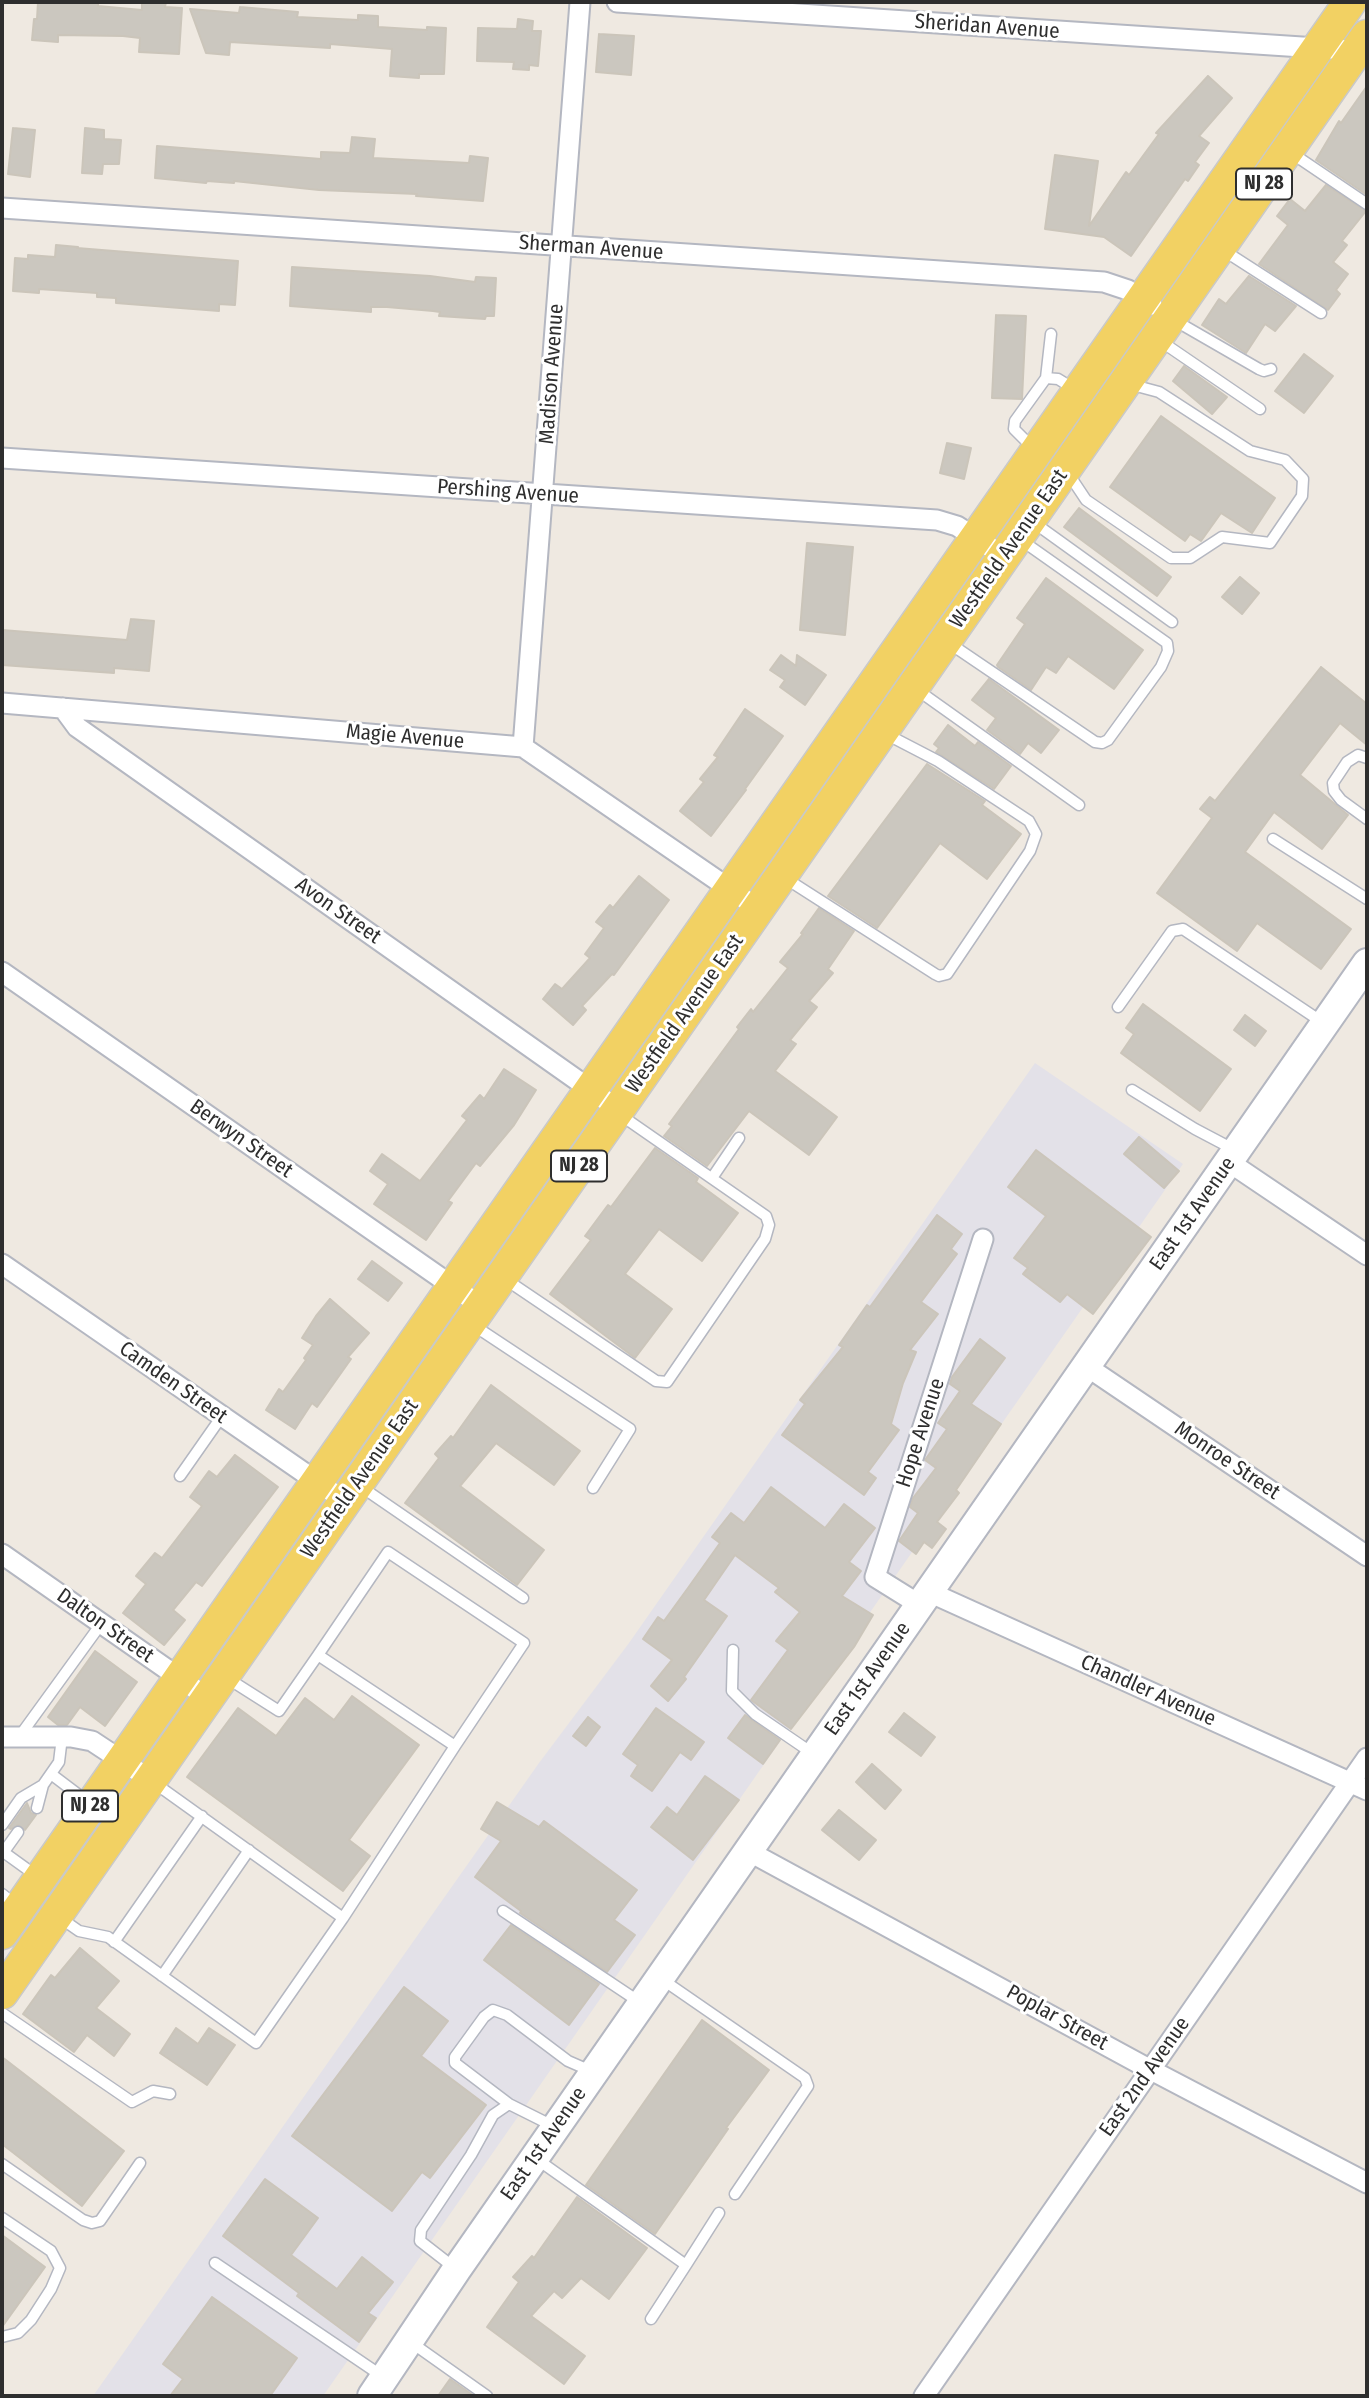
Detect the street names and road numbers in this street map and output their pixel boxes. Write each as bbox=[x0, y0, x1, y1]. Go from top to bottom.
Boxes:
street label: Sheridan Avenue bbox=[914, 9, 1060, 45]
road number: NJ 28 bbox=[1236, 168, 1292, 200]
street label: Sherman Avenue bbox=[518, 230, 664, 266]
street label: Madison Avenue bbox=[535, 303, 569, 445]
street label: Westfield Avenue East bbox=[945, 465, 1073, 633]
street label: Pershing Avenue bbox=[436, 474, 580, 510]
street label: Magie Avenue bbox=[345, 719, 465, 755]
street label: Avon Street bbox=[290, 872, 386, 950]
street label: Westfield Avenue East bbox=[621, 930, 749, 1098]
street label: Berwyn Street bbox=[185, 1094, 297, 1184]
road number: NJ 28 bbox=[551, 1150, 607, 1182]
street label: East 1st Avenue bbox=[1145, 1152, 1241, 1276]
street label: Camden Street bbox=[114, 1336, 232, 1430]
street label: Hope Avenue bbox=[892, 1375, 950, 1491]
street label: Westfield Avenue East bbox=[296, 1395, 424, 1563]
street label: Monroe Street bbox=[1169, 1417, 1285, 1505]
street label: Dalton Street bbox=[52, 1583, 158, 1669]
street label: East 1st Avenue bbox=[820, 1617, 916, 1741]
street label: Chandler Avenue bbox=[1076, 1650, 1220, 1732]
road number: NJ 28 bbox=[62, 1790, 118, 1822]
street label: Poplar Street bbox=[1002, 1980, 1112, 2056]
street label: East 2nd Avenue bbox=[1094, 2012, 1196, 2142]
street label: East 1st Avenue bbox=[496, 2082, 592, 2206]

